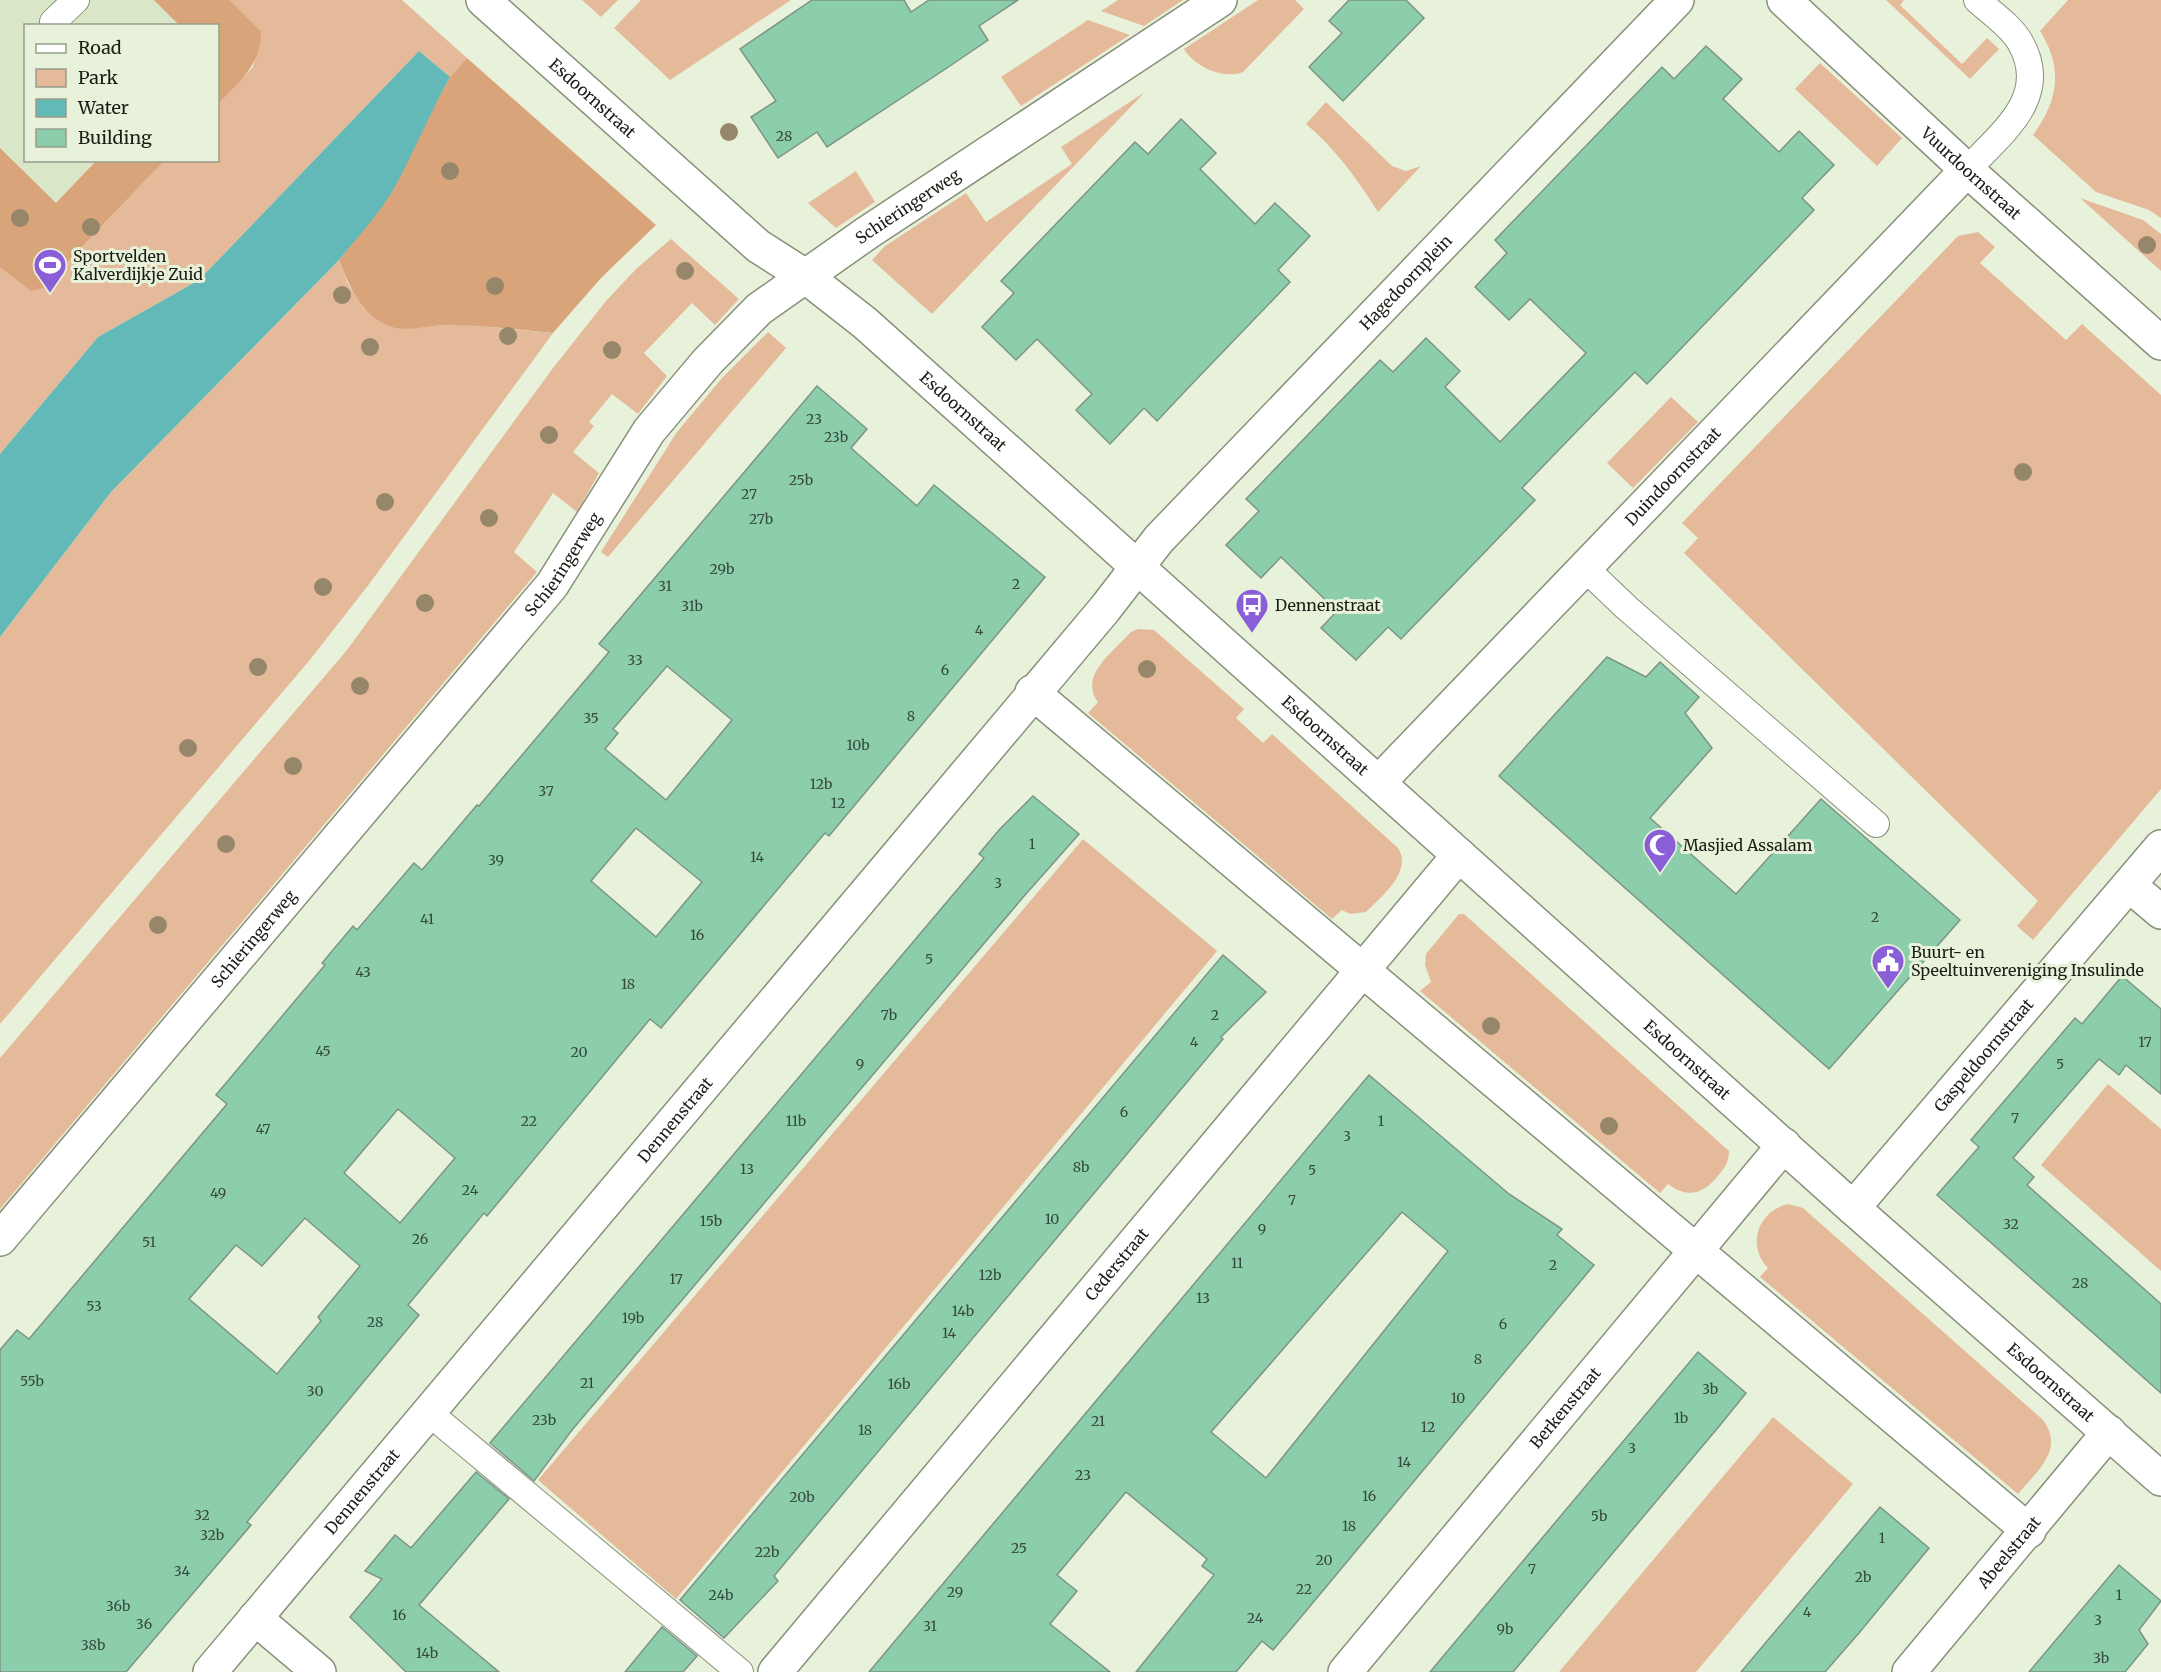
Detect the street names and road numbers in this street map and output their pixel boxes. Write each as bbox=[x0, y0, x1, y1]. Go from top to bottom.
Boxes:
street label: Esdoornstraat bbox=[545, 54, 641, 142]
street label: Vuurdoornstraat bbox=[1916, 122, 2026, 224]
street label: Schieringerweg bbox=[851, 164, 964, 248]
street label: Hagedoornplein bbox=[1355, 230, 1456, 334]
street label: Esdoornstraat bbox=[916, 367, 1011, 456]
street label: Duindoornstraat bbox=[1621, 422, 1725, 530]
street label: Schieringerweg bbox=[520, 508, 605, 620]
street label: Esdoornstraat bbox=[1278, 691, 1373, 780]
street label: Schieringerweg bbox=[207, 886, 301, 992]
street label: Gaspeldoornstraat bbox=[1930, 994, 2038, 1116]
street label: Esdoornstraat bbox=[1640, 1016, 1735, 1104]
street label: Dennenstraat bbox=[633, 1072, 717, 1166]
street label: Cederstraat bbox=[1080, 1223, 1153, 1304]
street label: Esdoornstraat bbox=[2003, 1338, 2099, 1426]
street label: Berkenstraat bbox=[1526, 1362, 1605, 1452]
street label: Dennenstraat bbox=[320, 1444, 404, 1538]
street label: Abeelstraat bbox=[1972, 1511, 2045, 1593]

